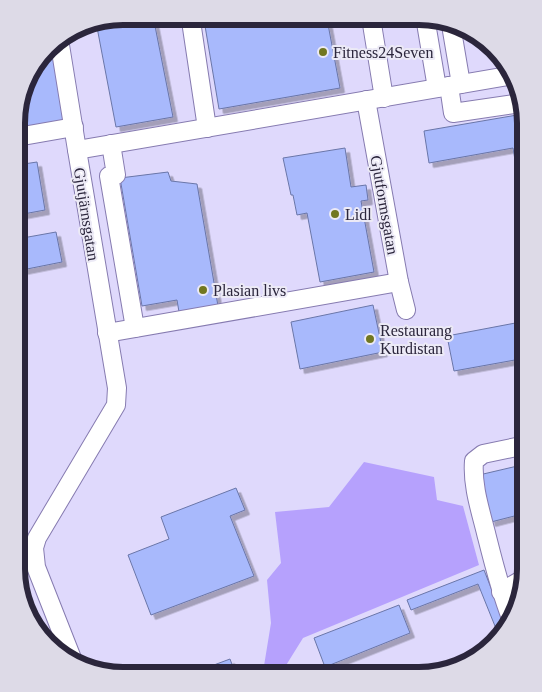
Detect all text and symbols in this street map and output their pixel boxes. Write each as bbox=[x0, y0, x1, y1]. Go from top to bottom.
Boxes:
place label: Fitness24Seven bbox=[333, 44, 433, 61]
marker: Fitness24Seven bbox=[317, 46, 329, 58]
street label: Gjutformsgatan bbox=[366, 154, 402, 256]
street label: Gjutjärnsgatan bbox=[70, 166, 102, 262]
place label: Lidl bbox=[345, 206, 372, 223]
marker: Lidl bbox=[329, 208, 341, 220]
place label: Plasian livs bbox=[213, 282, 286, 299]
marker: Plasian livs bbox=[197, 284, 209, 296]
place label: Restaurang Kurdistan bbox=[380, 322, 452, 357]
marker: Restaurang Kurdistan bbox=[364, 333, 376, 345]

